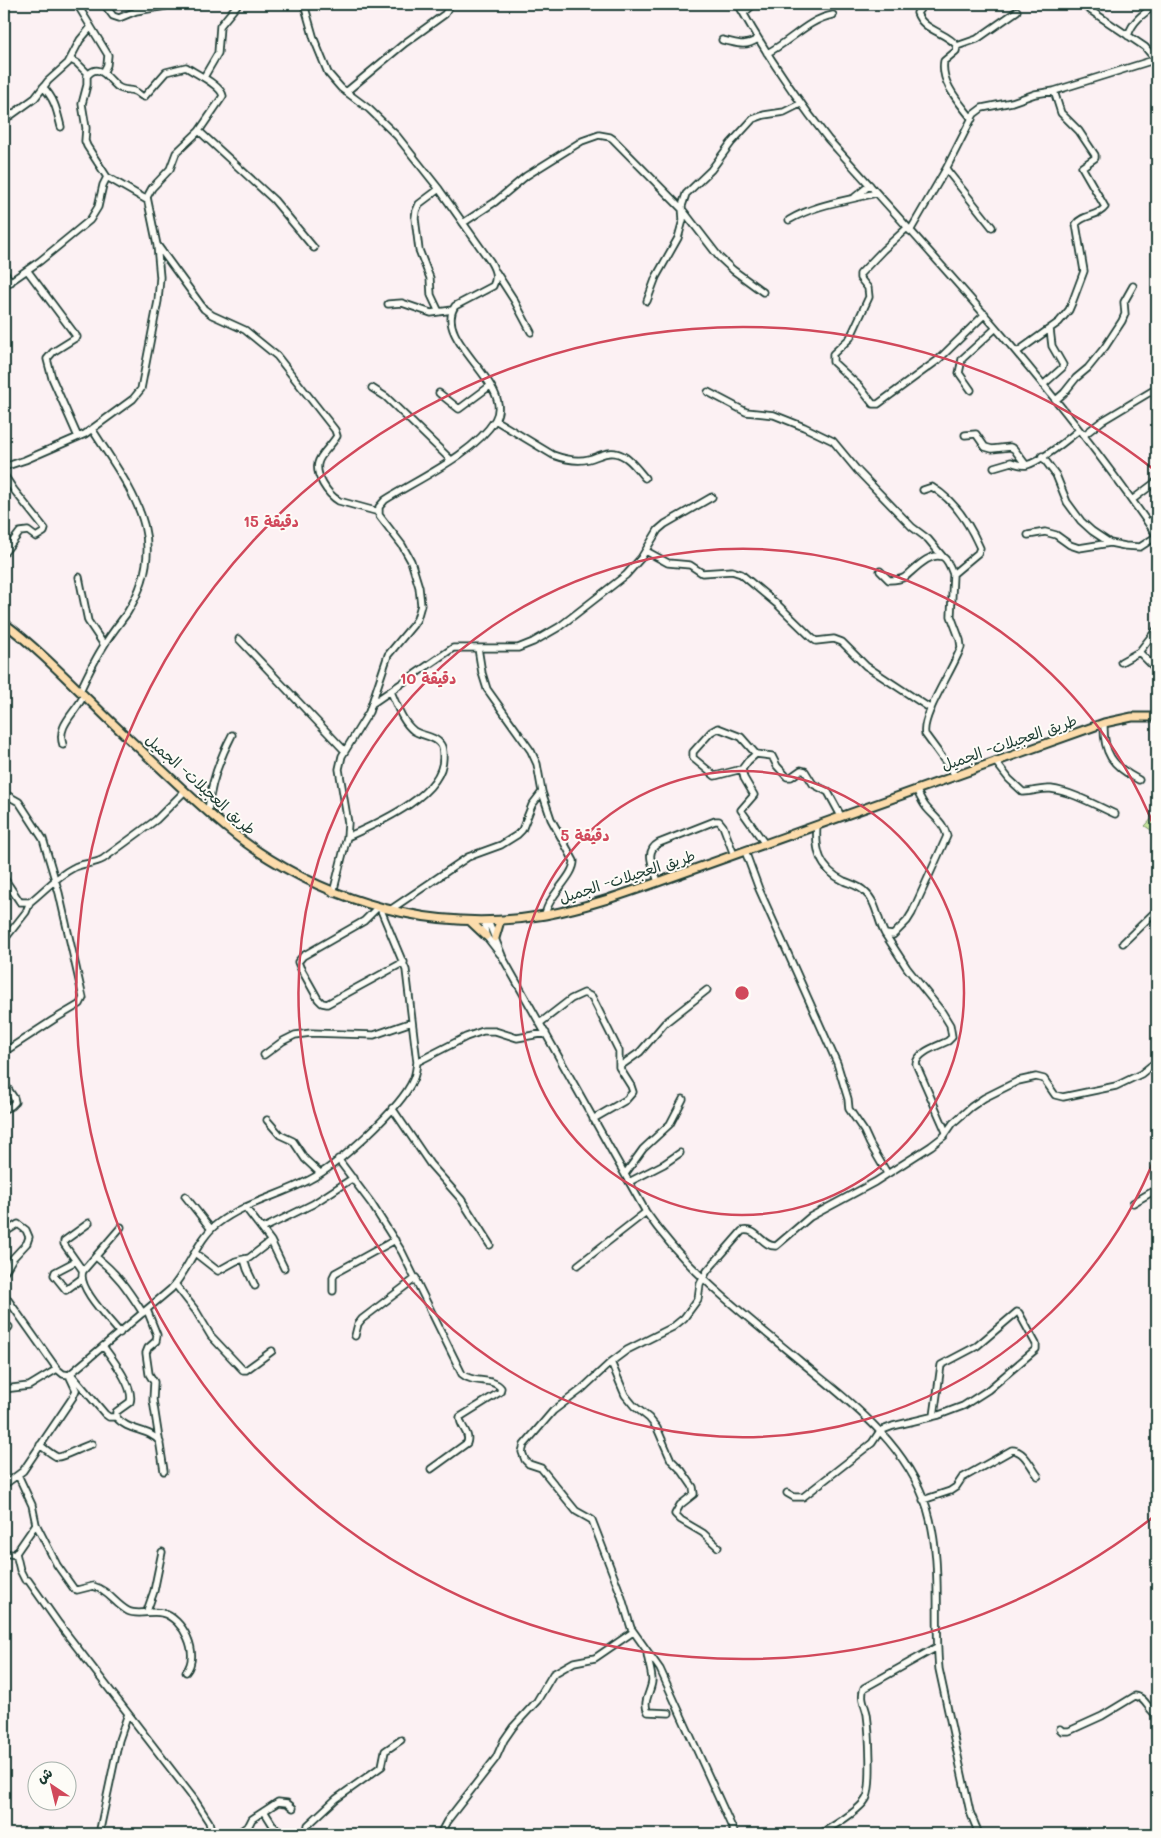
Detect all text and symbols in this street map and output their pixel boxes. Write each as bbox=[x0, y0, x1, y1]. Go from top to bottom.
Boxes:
text: 15 دقيقة bbox=[243, 511, 299, 531]
text: 10 دقيقة bbox=[400, 668, 456, 688]
street label: طريق العجيلات- الجميل bbox=[939, 709, 1079, 775]
street label: طريق العجيلات- الجميل bbox=[141, 729, 261, 839]
text: 5 دقيقة bbox=[561, 825, 609, 845]
street label: طريق العجيلات- الجميل bbox=[556, 845, 698, 907]
centre of rings bbox=[733, 984, 751, 1002]
north arrow bbox=[28, 1760, 78, 1810]
text: ش bbox=[32, 1763, 56, 1787]

